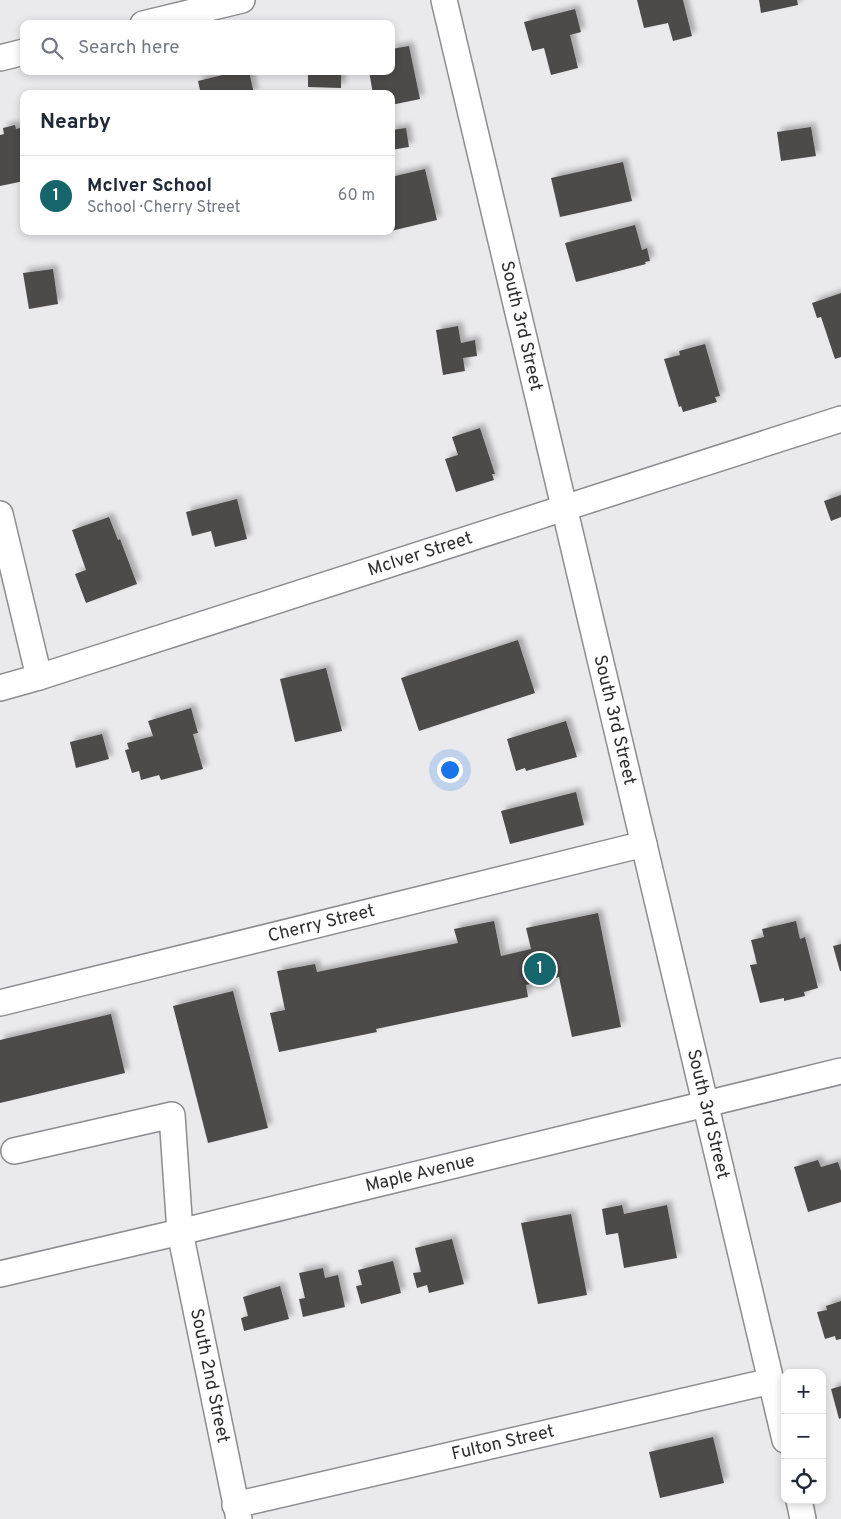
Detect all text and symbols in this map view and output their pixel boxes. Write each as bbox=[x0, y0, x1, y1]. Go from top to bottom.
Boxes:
search box bbox=[20, 20, 395, 75]
icon: search bbox=[38, 34, 66, 62]
text: Search here bbox=[78, 36, 180, 60]
text: Nearby bbox=[40, 109, 111, 136]
text: McIver School bbox=[87, 174, 212, 198]
text: 1 bbox=[53, 186, 59, 206]
text: 60 m bbox=[338, 186, 375, 206]
text: School · Cherry Street bbox=[87, 198, 241, 218]
street label: South 3rd Street bbox=[495, 259, 548, 393]
street label: McIver Street bbox=[365, 527, 475, 582]
street label: South 3rd Street bbox=[588, 653, 641, 787]
your location bbox=[437, 757, 463, 783]
street label: Cherry Street bbox=[265, 899, 377, 948]
pin: 1 bbox=[524, 950, 556, 988]
street label: South 3rd Street bbox=[681, 1047, 734, 1181]
street label: Maple Avenue bbox=[363, 1149, 477, 1198]
street label: South 2nd Street bbox=[184, 1306, 235, 1445]
map controls bbox=[781, 1369, 826, 1504]
button: + bbox=[781, 1369, 826, 1414]
button: − bbox=[781, 1414, 826, 1459]
street label: Fulton Street bbox=[449, 1420, 557, 1466]
button: locate bbox=[781, 1459, 826, 1504]

